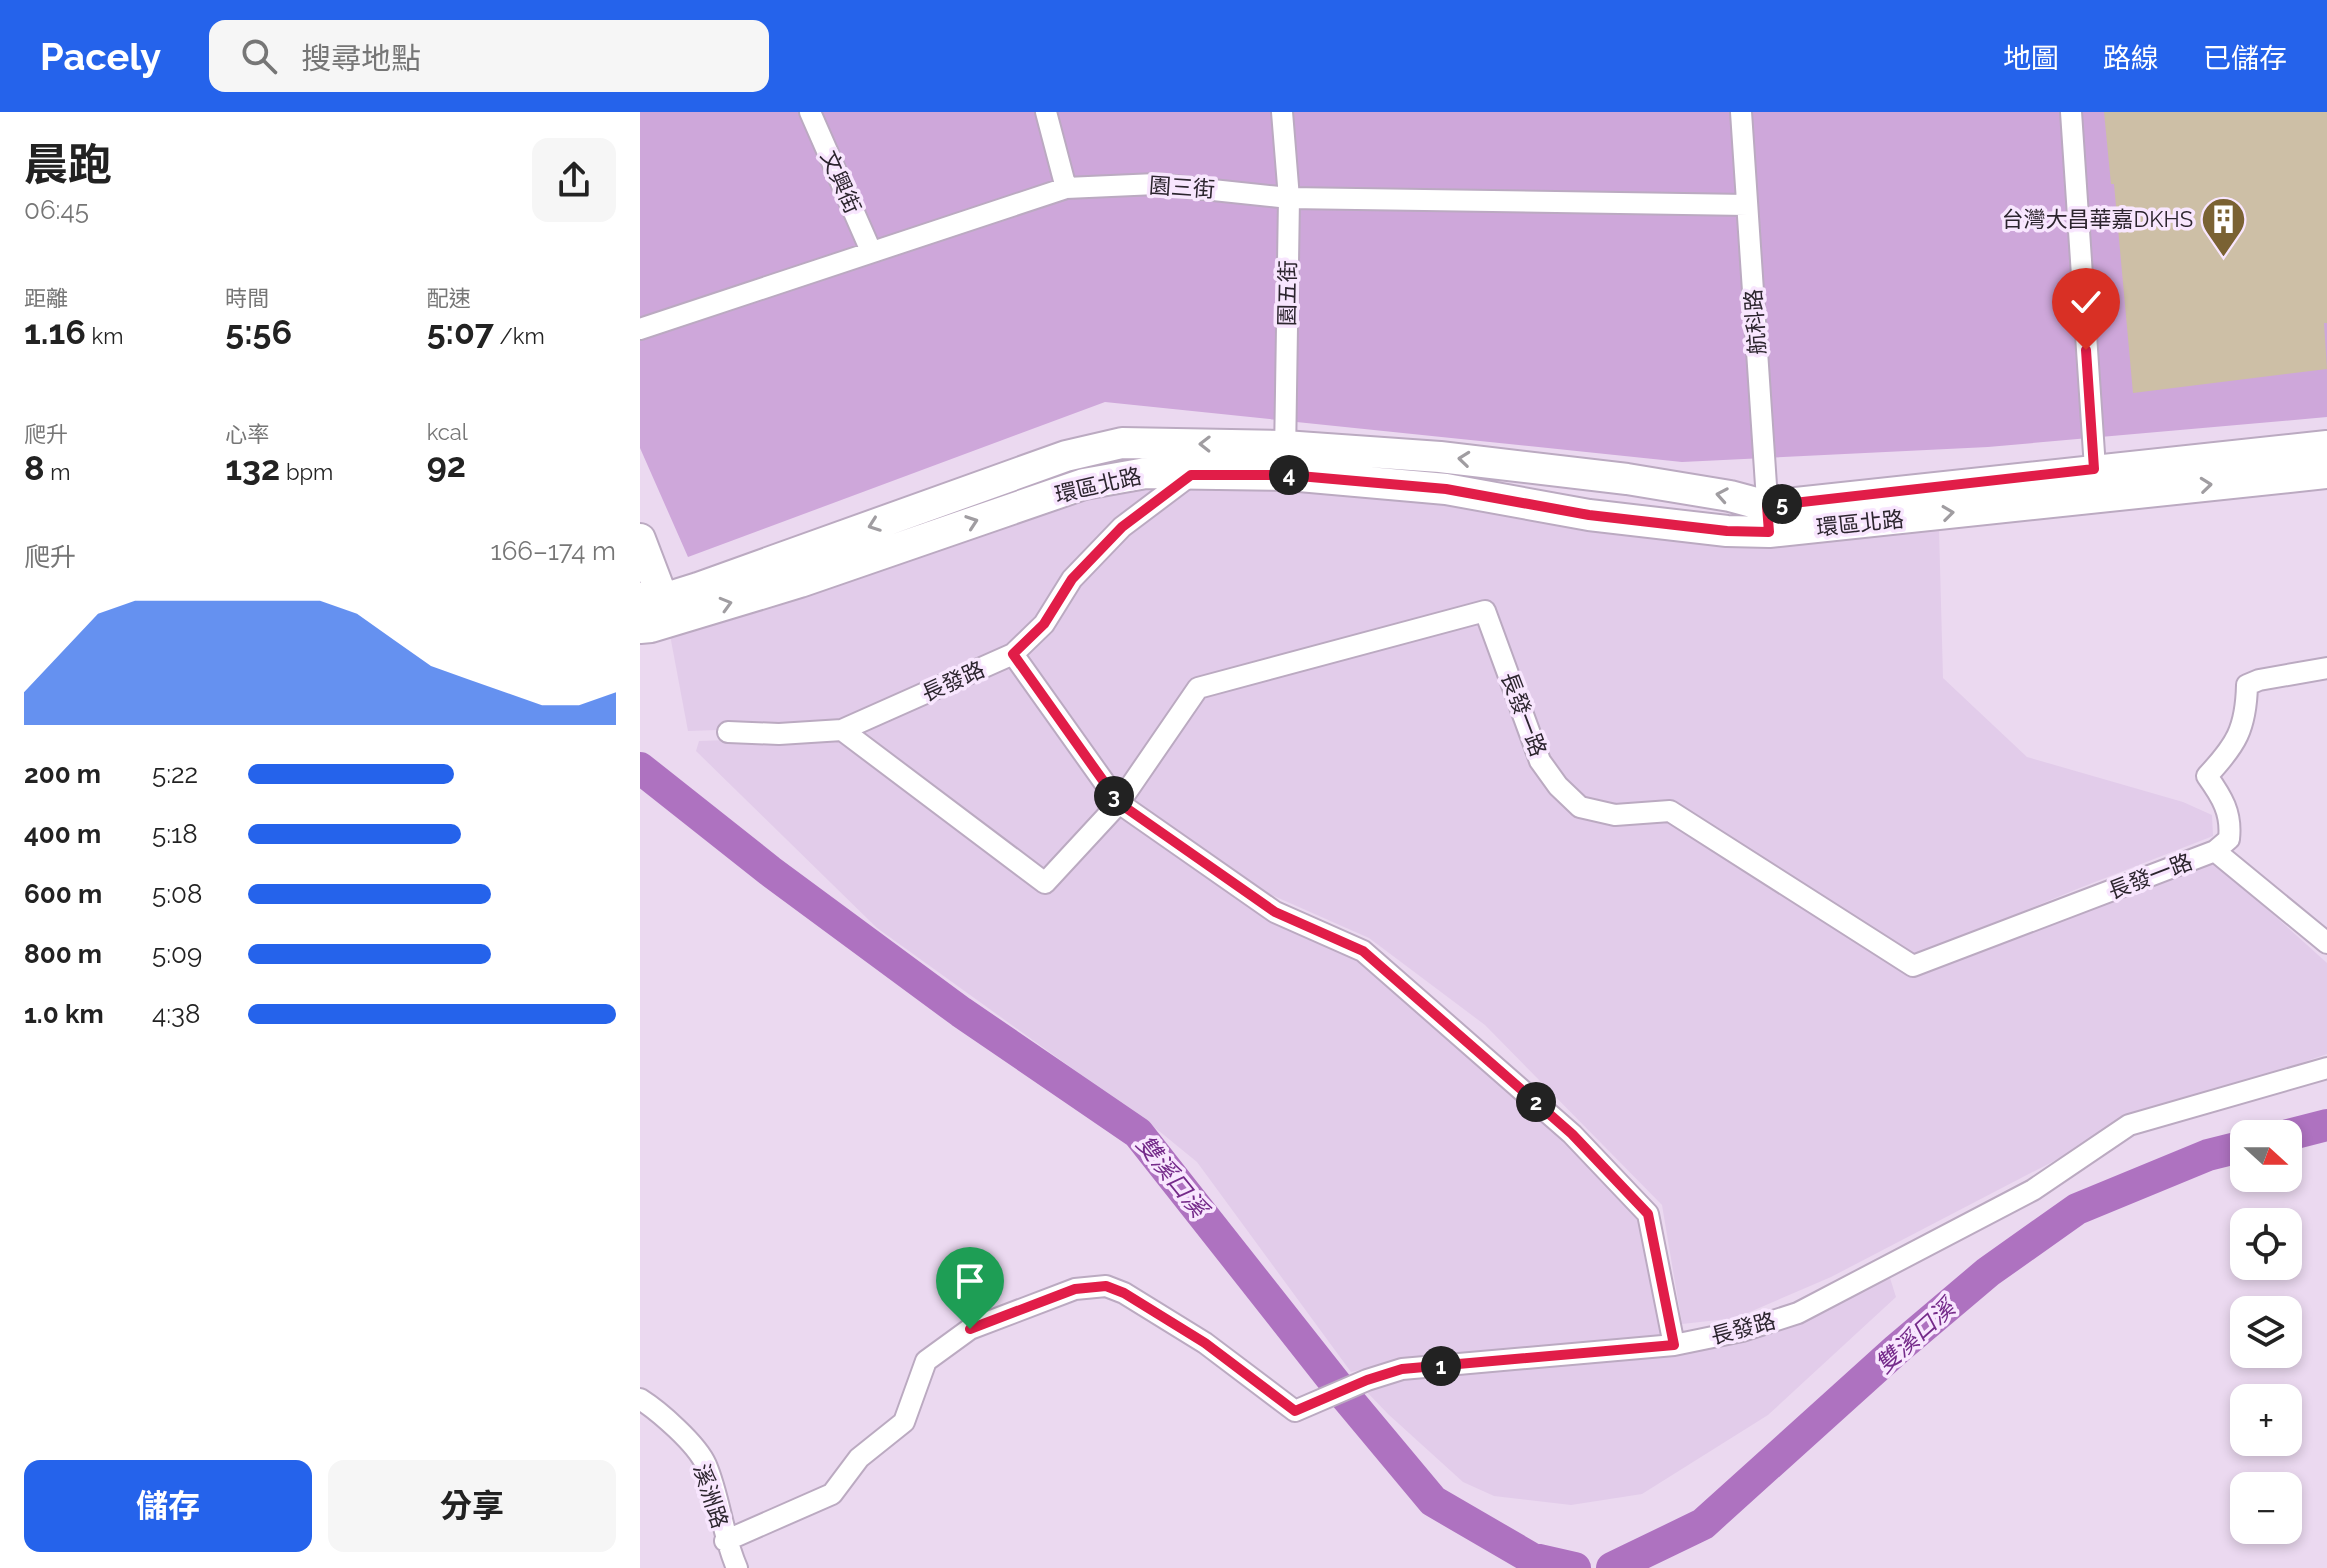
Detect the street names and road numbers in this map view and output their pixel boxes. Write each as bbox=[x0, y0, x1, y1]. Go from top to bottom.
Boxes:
street label: 文興街 bbox=[816, 147, 866, 217]
street label: 園三街 bbox=[1148, 172, 1216, 202]
street label: 園五街 bbox=[1273, 260, 1301, 326]
street label: 航科路 bbox=[1740, 288, 1770, 356]
street label: 環區北路 bbox=[1052, 462, 1144, 508]
street label: 環區北路 bbox=[1815, 505, 1905, 541]
street label: 長發路 bbox=[918, 656, 988, 706]
street label: 長發一路 bbox=[1496, 668, 1552, 760]
street label: 長發一路 bbox=[2104, 848, 2196, 904]
street label: 長發路 bbox=[1708, 1307, 1778, 1349]
street label: 溪洲路 bbox=[688, 1461, 734, 1531]

